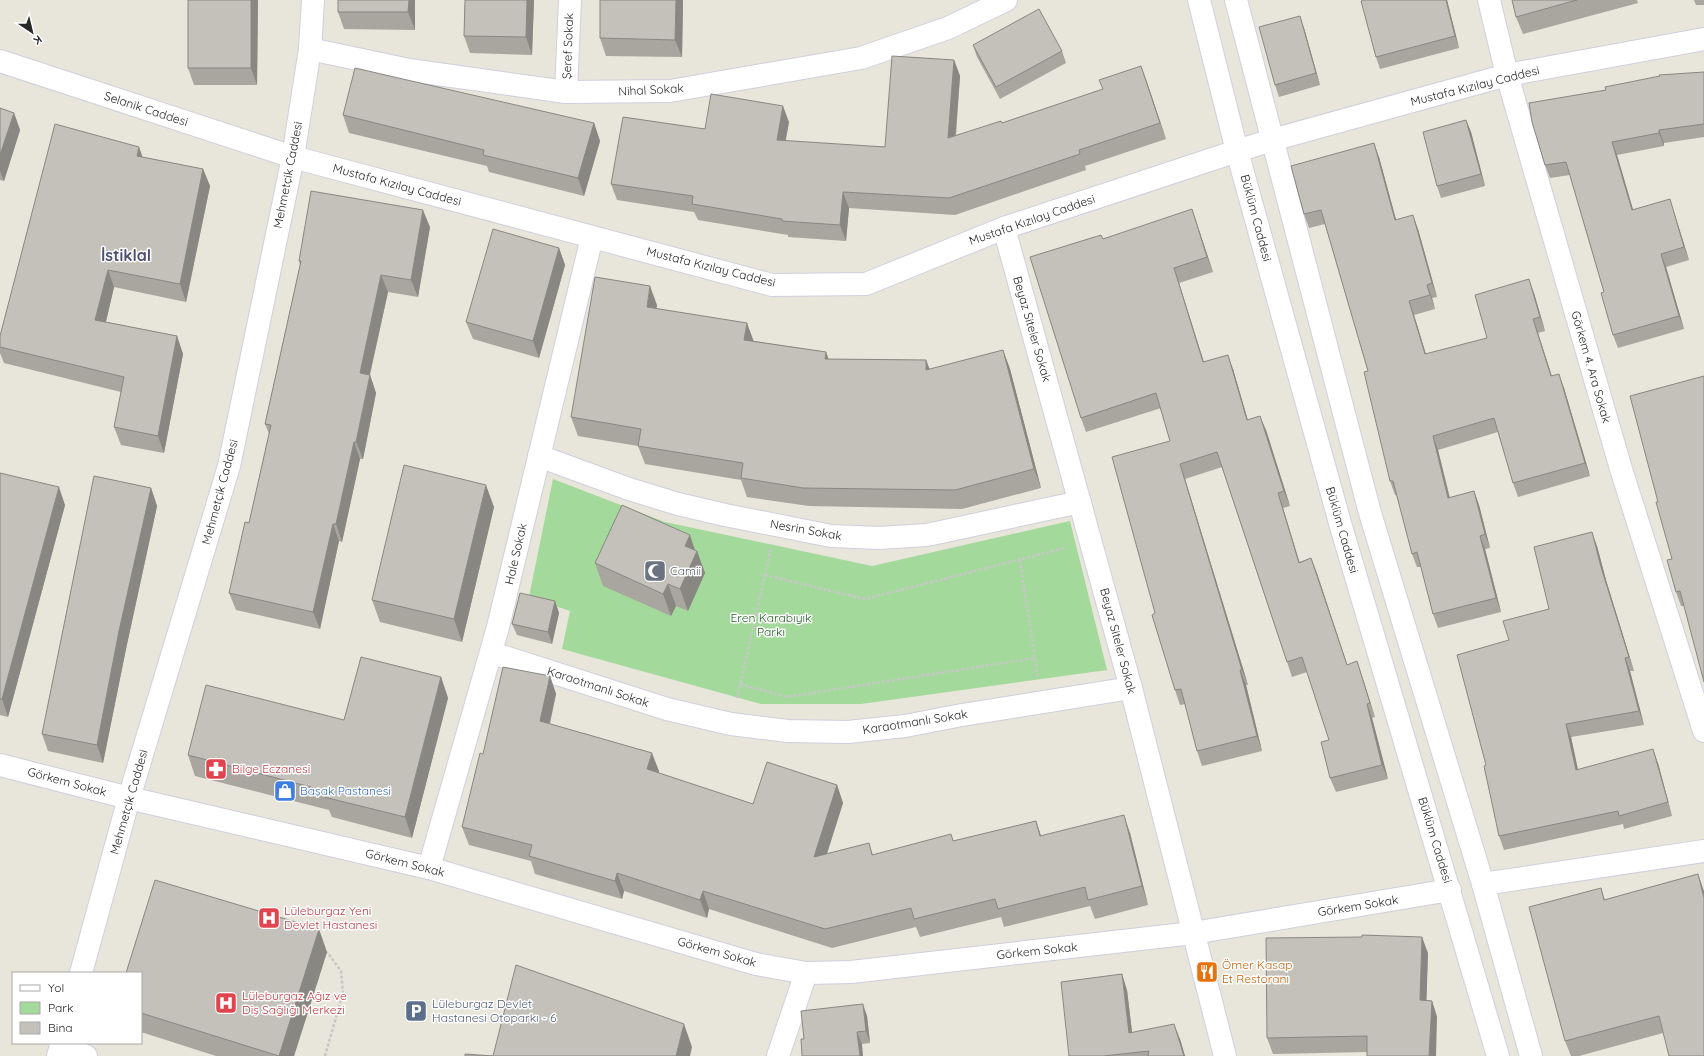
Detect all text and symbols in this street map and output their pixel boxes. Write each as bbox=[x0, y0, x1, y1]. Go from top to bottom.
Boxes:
north arrow bbox=[12, 12, 52, 52]
street label: Şeref Sokak bbox=[559, 13, 576, 79]
text: K bbox=[31, 32, 45, 48]
street label: Mustafa Kızılay Caddesi bbox=[1409, 62, 1541, 109]
street label: Nihal Sokak bbox=[618, 80, 684, 99]
street label: Selanik Caddesi bbox=[102, 88, 190, 129]
street label: Mehmetçik Caddesi bbox=[270, 120, 305, 230]
street label: Mustafa Kızılay Caddesi bbox=[331, 160, 463, 209]
street label: Büklüm Caddesi bbox=[1238, 173, 1275, 263]
street label: Mustafa Kızılay Caddesi bbox=[967, 191, 1097, 248]
street label: Mustafa Kızılay Caddesi bbox=[645, 243, 777, 290]
district label: İstiklal bbox=[101, 245, 151, 265]
street label: Beyaz Siteler Sokak bbox=[1010, 274, 1055, 383]
street label: Görkem 4. Ara Sokak bbox=[1568, 309, 1615, 425]
street label: Mehmetçik Caddesi bbox=[198, 438, 241, 546]
street label: Büklüm Caddesi bbox=[1323, 485, 1362, 575]
street label: Nesrin Sokak bbox=[769, 516, 843, 543]
street label: Hale Sokak bbox=[501, 522, 530, 586]
mosque icon: Camii bbox=[642, 558, 668, 584]
place label: Camii bbox=[670, 563, 701, 578]
street label: Beyaz Siteler Sokak bbox=[1097, 586, 1140, 696]
park label: Eren Karabıyık Parkı bbox=[731, 610, 811, 639]
street label: Karaotmanlı Sokak bbox=[545, 663, 651, 710]
street label: Karaotmanlı Sokak bbox=[861, 706, 969, 737]
street label: Mehmetçik Caddesi bbox=[106, 748, 151, 856]
pharmacy icon: Bilge Eczanesi bbox=[203, 756, 229, 782]
place label: Bilge Eczanesi bbox=[232, 761, 310, 776]
street label: Görkem Sokak bbox=[26, 764, 108, 799]
shop icon: Başak Pastanesi bbox=[272, 778, 298, 804]
place label: Başak Pastanesi bbox=[300, 783, 391, 798]
street label: Büklüm Caddesi bbox=[1415, 795, 1456, 885]
street label: Görkem Sokak bbox=[364, 845, 446, 880]
street label: Görkem Sokak bbox=[1317, 892, 1399, 919]
place label: Lüleburgaz Yeni Devlet Hastanesi bbox=[284, 903, 377, 932]
hospital icon: Lüleburgaz Yeni Devlet Hastanesi bbox=[256, 905, 282, 931]
street label: Görkem Sokak bbox=[676, 933, 758, 970]
street label: Görkem Sokak bbox=[996, 939, 1078, 962]
place label: Ömer Kasap Et Restoranı bbox=[1222, 957, 1292, 986]
restaurant icon: Ömer Kasap Et Restoranı bbox=[1194, 959, 1220, 985]
legend bbox=[12, 972, 142, 1044]
text: Yol bbox=[48, 980, 64, 995]
place label: Lüleburgaz Ağız ve Diş Sağlığı Merkezi bbox=[242, 988, 347, 1017]
hospital icon: Lüleburgaz Ağız ve Diş Sağlığı Merkezi bbox=[213, 990, 239, 1016]
place label: Lüleburgaz Devlet Hastanesi Otoparkı - 6 bbox=[432, 996, 557, 1025]
parking icon: Lüleburgaz Devlet Hastanesi Otoparkı - 6 bbox=[403, 998, 429, 1024]
text: Park bbox=[48, 1000, 73, 1015]
text: Bina bbox=[48, 1020, 73, 1035]

